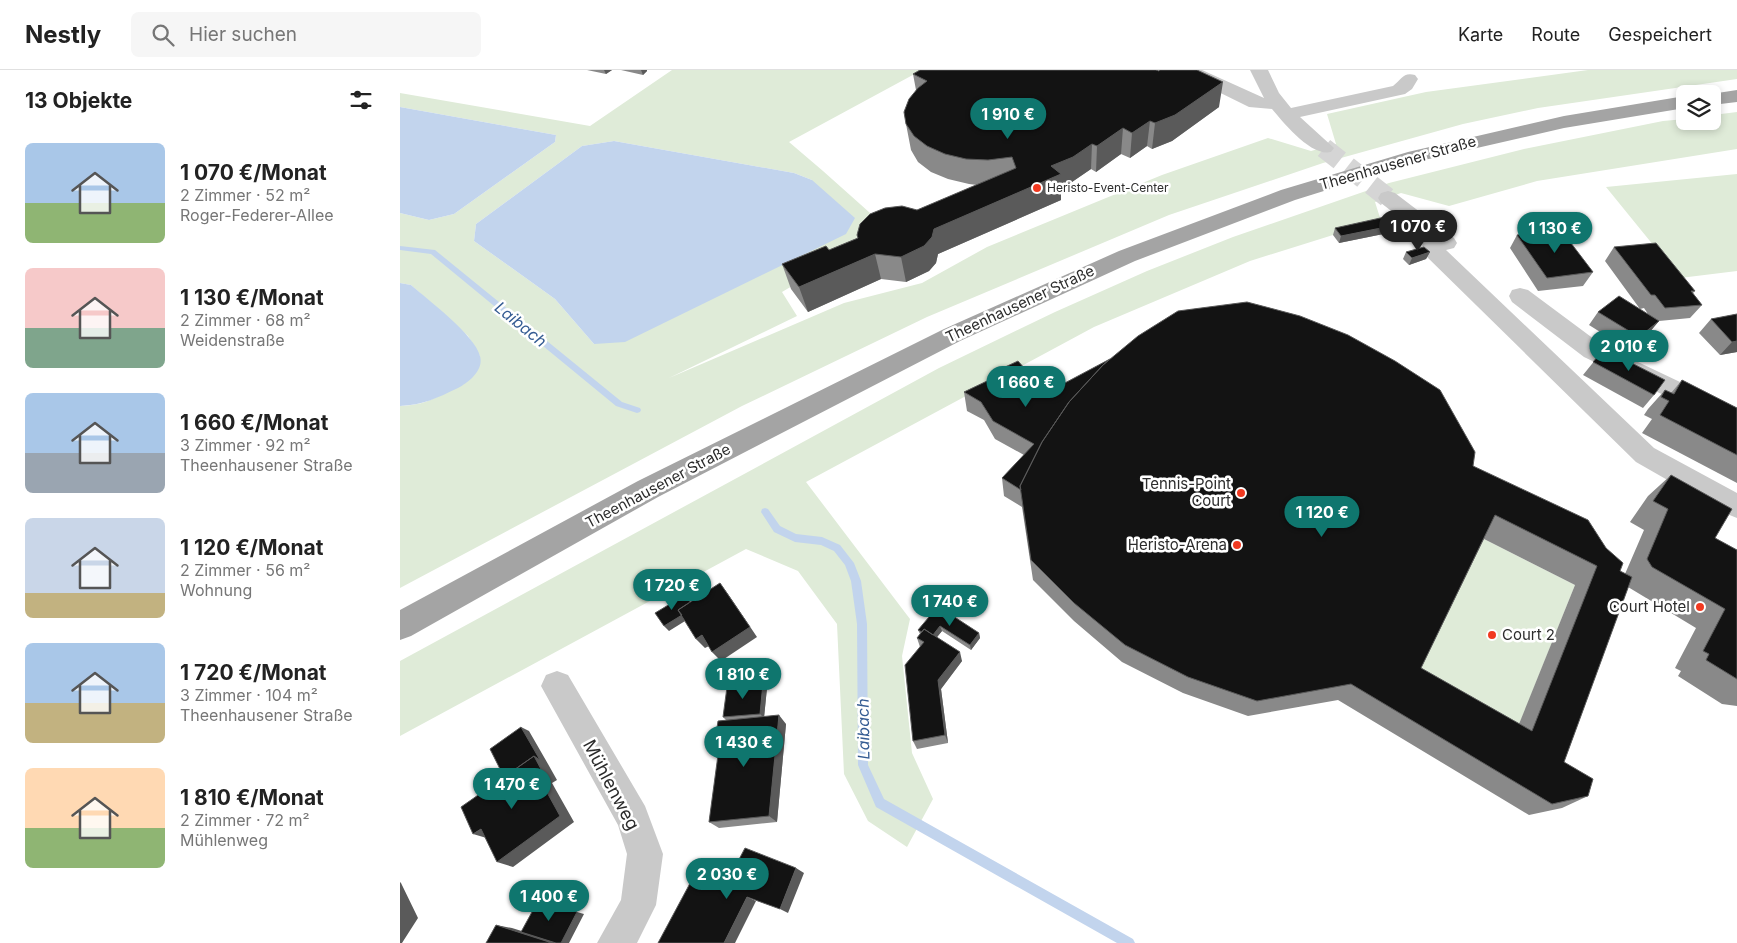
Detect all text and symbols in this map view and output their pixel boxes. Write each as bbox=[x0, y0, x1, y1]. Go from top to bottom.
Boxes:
search box bbox=[131, 12, 481, 57]
text: Nestly bbox=[25, 20, 101, 49]
icon: search bbox=[149, 21, 177, 49]
text: Hier suchen bbox=[189, 23, 297, 46]
text: Karte bbox=[1458, 24, 1503, 45]
text: Route bbox=[1531, 24, 1580, 45]
text: Gespeichert bbox=[1608, 24, 1712, 45]
map controls bbox=[1676, 85, 1721, 130]
button: layers bbox=[1676, 85, 1721, 130]
icon: filters bbox=[347, 86, 375, 114]
text: 13 Objekte bbox=[25, 88, 132, 113]
pin: 1 910 € bbox=[962, 98, 1054, 140]
text: 1 910 € bbox=[981, 104, 1035, 124]
street label: Theenhausener Straße bbox=[1317, 131, 1478, 194]
text: 1 070 €/Monat bbox=[180, 160, 327, 185]
icon: home bbox=[65, 163, 125, 223]
place label: Heristo-Event-Center bbox=[1047, 180, 1169, 195]
marker: Heristo-Event-Center bbox=[1031, 182, 1043, 194]
text: 2 Zimmer · 52 m² bbox=[180, 185, 310, 205]
text: Roger-Federer-Allee bbox=[180, 205, 334, 225]
pin: 1 070 € bbox=[1372, 210, 1464, 252]
pin: 1 130 € bbox=[1509, 212, 1601, 254]
text: 1 070 € bbox=[1390, 216, 1446, 236]
text: 1 130 € bbox=[1528, 218, 1582, 238]
street label: Theenhausener Straße bbox=[942, 261, 1097, 346]
text: 1 130 €/Monat bbox=[180, 285, 324, 310]
icon: home bbox=[65, 288, 125, 348]
water label: Laibach bbox=[491, 297, 551, 351]
text: 2 Zimmer · 68 m² bbox=[180, 310, 311, 330]
text: Weidenstraße bbox=[180, 330, 285, 350]
pin: 2 010 € bbox=[1583, 330, 1675, 372]
text: 2 010 € bbox=[1600, 336, 1658, 356]
pin: 1 660 € bbox=[980, 366, 1072, 408]
text: 1 660 € bbox=[998, 372, 1055, 392]
text: 1 660 €/Monat bbox=[180, 410, 328, 435]
icon: home bbox=[65, 413, 125, 473]
text: 3 Zimmer · 92 m² bbox=[180, 435, 311, 455]
street label: Theenhausener Straße bbox=[582, 439, 734, 532]
text: Theenhausener Straße bbox=[180, 455, 353, 475]
place label: Tennis-Point Court bbox=[1142, 474, 1231, 510]
marker: Tennis-Point Court bbox=[1235, 487, 1247, 499]
pin: 1 120 € bbox=[1276, 496, 1368, 538]
text: 1 120 € bbox=[1295, 502, 1349, 522]
text: 1 120 €/Monat bbox=[180, 535, 323, 560]
place label: Heristo-Arena bbox=[1128, 535, 1227, 554]
icon: home bbox=[65, 538, 125, 598]
marker: Heristo-Arena bbox=[1231, 539, 1243, 551]
text: 2 Zimmer · 56 m² bbox=[180, 560, 310, 580]
pin: 1 720 € bbox=[626, 568, 718, 611]
text: 1 720 € bbox=[644, 575, 700, 595]
text: Wohnung bbox=[180, 580, 252, 600]
pin: 1 740 € bbox=[904, 584, 996, 627]
text: 1 740 € bbox=[922, 591, 978, 611]
place label: Court Hotel bbox=[1609, 597, 1690, 616]
marker: Court Hotel bbox=[1694, 601, 1706, 613]
place label: Court 2 bbox=[1502, 625, 1555, 644]
marker: Court 2 bbox=[1486, 629, 1498, 641]
pin: 1 810 € bbox=[697, 658, 789, 700]
text: 1 720 €/Monat bbox=[180, 660, 327, 685]
icon: home bbox=[65, 663, 125, 723]
text: 1 810 € bbox=[716, 664, 770, 684]
text: 3 Zimmer · 104 m² bbox=[180, 685, 318, 705]
water label: Laibach bbox=[852, 698, 874, 760]
text: Theenhausener Straße bbox=[180, 705, 353, 725]
pin: 1 430 € bbox=[698, 726, 790, 768]
text: 1 430 € bbox=[715, 732, 773, 752]
street label: Mühlenweg bbox=[579, 736, 644, 833]
pin: 1 470 € bbox=[466, 768, 558, 810]
text: 1 470 € bbox=[484, 774, 540, 794]
text: 1 810 €/Monat bbox=[180, 785, 324, 810]
icon: home bbox=[65, 788, 125, 848]
text: 2 Zimmer · 72 m² bbox=[180, 810, 310, 830]
text: Mühlenweg bbox=[180, 830, 268, 850]
pin: 2 030 € bbox=[681, 858, 773, 900]
text: 2 030 € bbox=[697, 864, 757, 884]
pin: 1 400 € bbox=[503, 880, 595, 922]
text: 1 400 € bbox=[520, 886, 578, 906]

